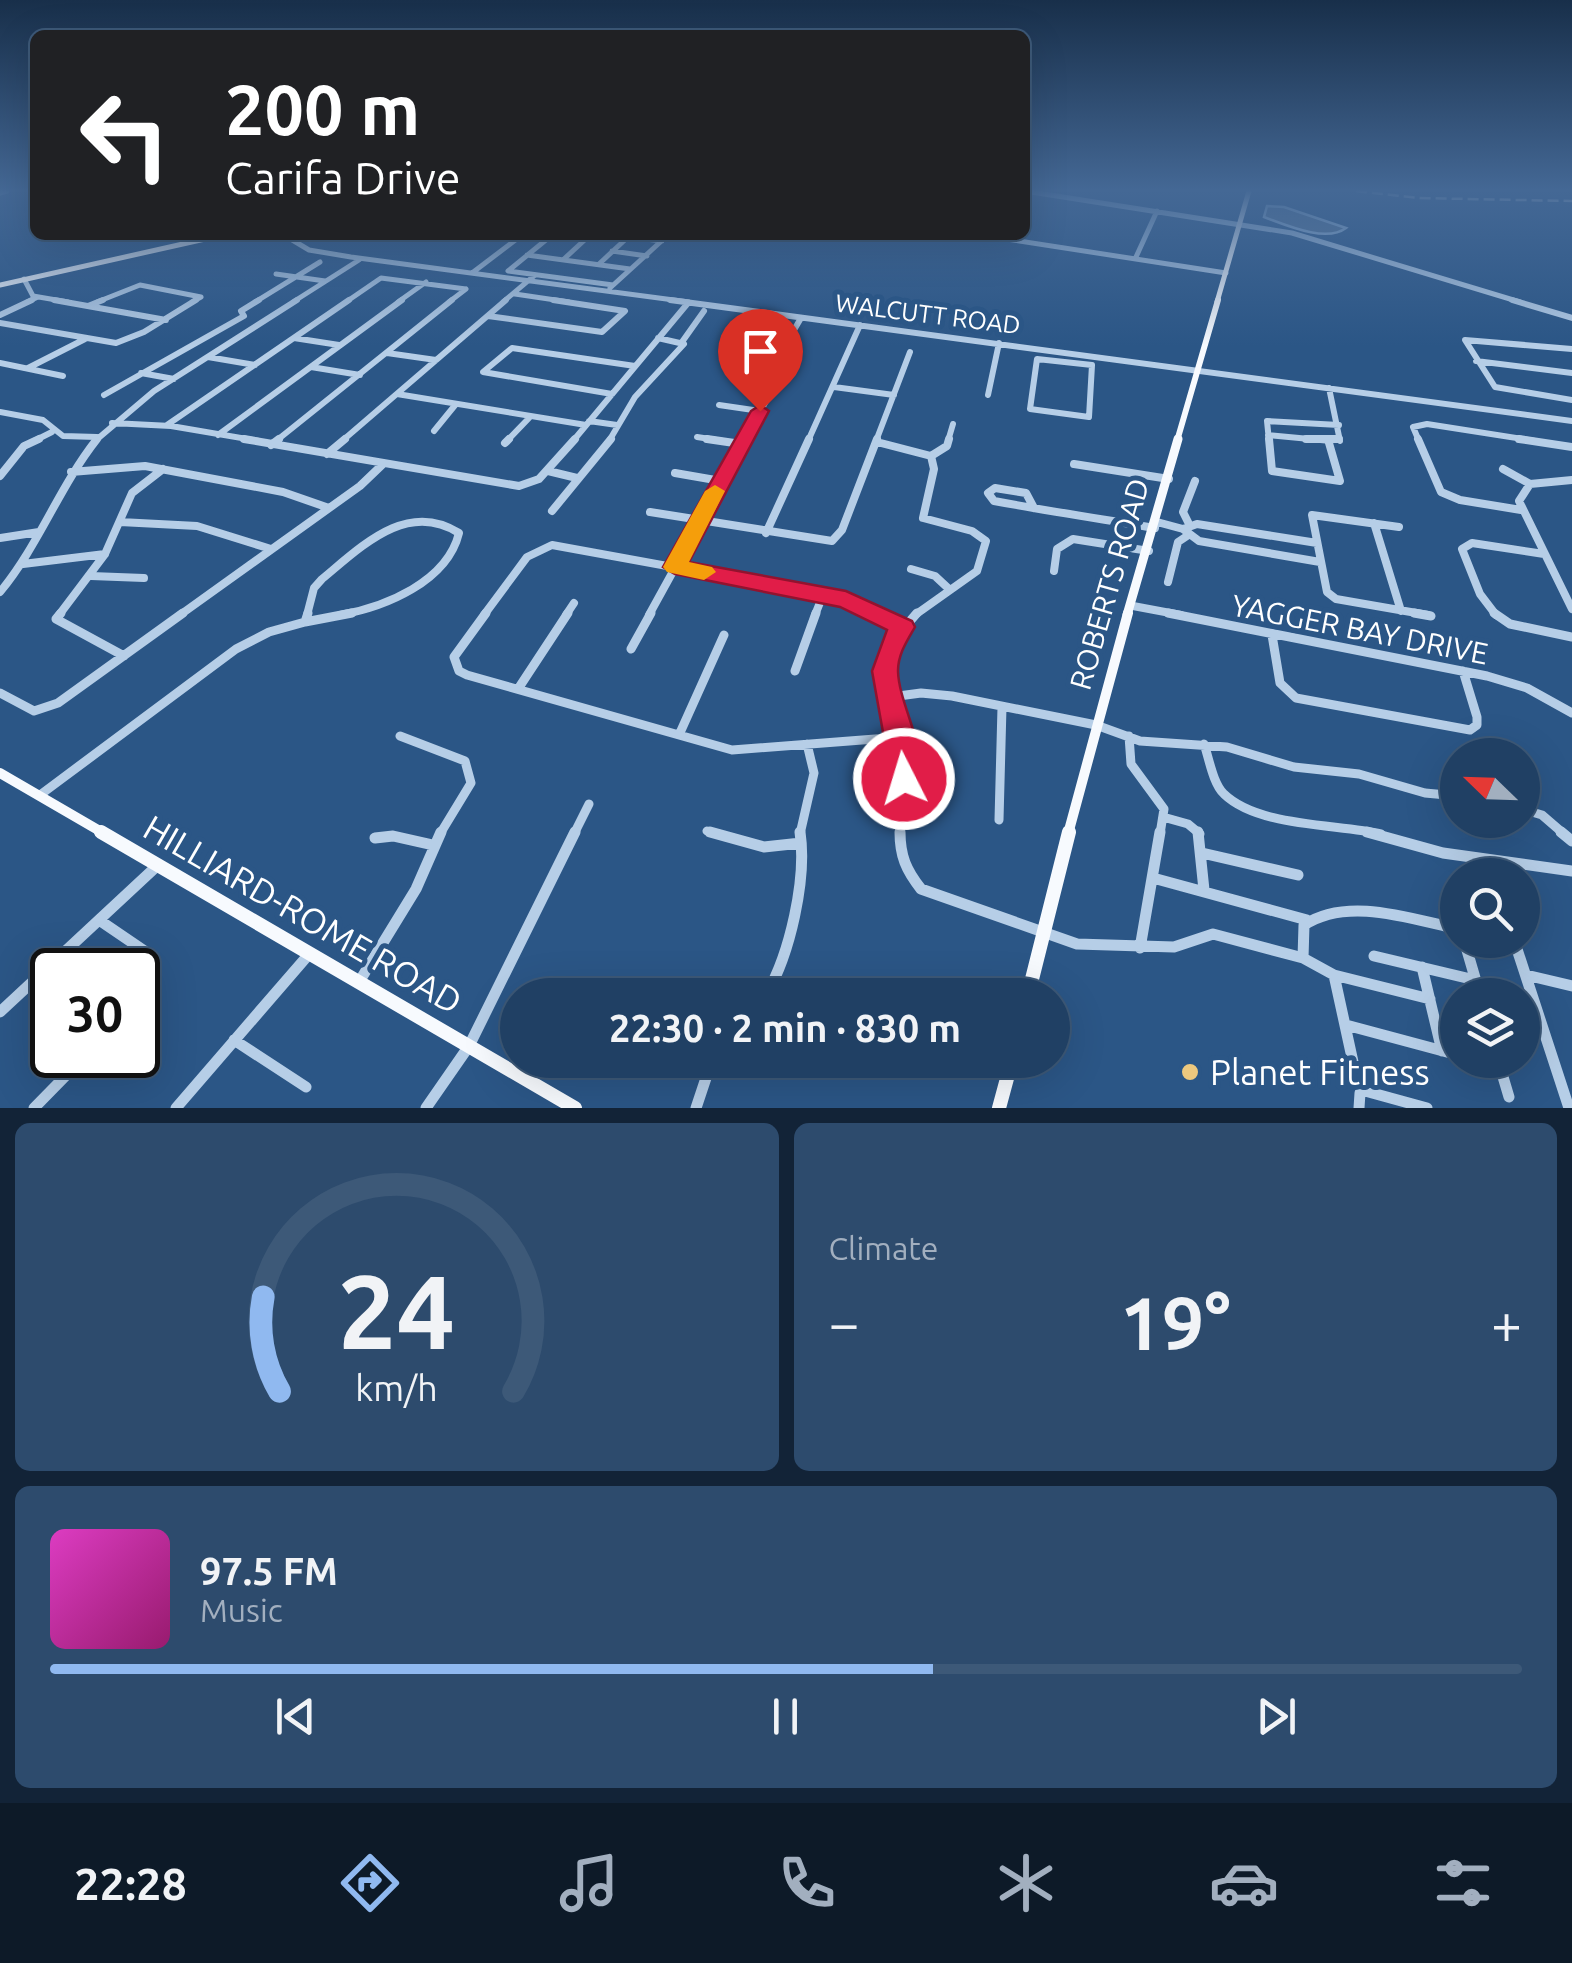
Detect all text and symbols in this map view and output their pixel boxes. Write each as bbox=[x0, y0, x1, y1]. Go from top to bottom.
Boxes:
icon: left bbox=[60, 70, 190, 200]
text: 200 m bbox=[225, 70, 420, 148]
text: Carifa Drive bbox=[225, 152, 461, 203]
street label: WALCUTT ROAD bbox=[834, 289, 1022, 339]
pin bbox=[718, 309, 803, 412]
icon: arrive bbox=[733, 324, 788, 379]
street label: ROBERTS ROAD bbox=[1063, 474, 1155, 694]
street label: YAGGER BAY DRIVE bbox=[1229, 587, 1491, 671]
position arrow bbox=[852, 727, 956, 831]
north arrow bbox=[1440, 738, 1540, 838]
map controls bbox=[1440, 738, 1540, 1078]
street label: HILLIARD-ROME ROAD bbox=[137, 807, 469, 1021]
button: search bbox=[1440, 858, 1540, 958]
speed limit sign: 30 bbox=[30, 948, 160, 1078]
button: layers bbox=[1440, 978, 1540, 1078]
text: 22:30 · 2 min · 830 m bbox=[609, 1007, 961, 1049]
place label: Planet Fitness bbox=[1210, 1052, 1430, 1092]
marker: Planet Fitness bbox=[1179, 1061, 1201, 1083]
text: Climate bbox=[829, 1230, 939, 1266]
text: 24 bbox=[338, 1252, 455, 1369]
text: 19° bbox=[1120, 1280, 1231, 1364]
text: − bbox=[829, 1292, 860, 1353]
text: + bbox=[1491, 1292, 1522, 1353]
text: km/h bbox=[355, 1368, 438, 1408]
text: 97.5 FM bbox=[200, 1550, 338, 1592]
text: Music bbox=[200, 1592, 283, 1628]
icon: previous bbox=[268, 1689, 323, 1744]
icon: pause bbox=[758, 1689, 813, 1744]
icon: next bbox=[1249, 1689, 1304, 1744]
icon: directions bbox=[335, 1848, 405, 1918]
icon: music bbox=[554, 1848, 624, 1918]
icon: phone bbox=[772, 1848, 842, 1918]
icon: climate bbox=[991, 1848, 1061, 1918]
icon: car bbox=[1209, 1848, 1279, 1918]
icon: filters bbox=[1428, 1848, 1498, 1918]
text: 22:28 bbox=[74, 1858, 187, 1909]

